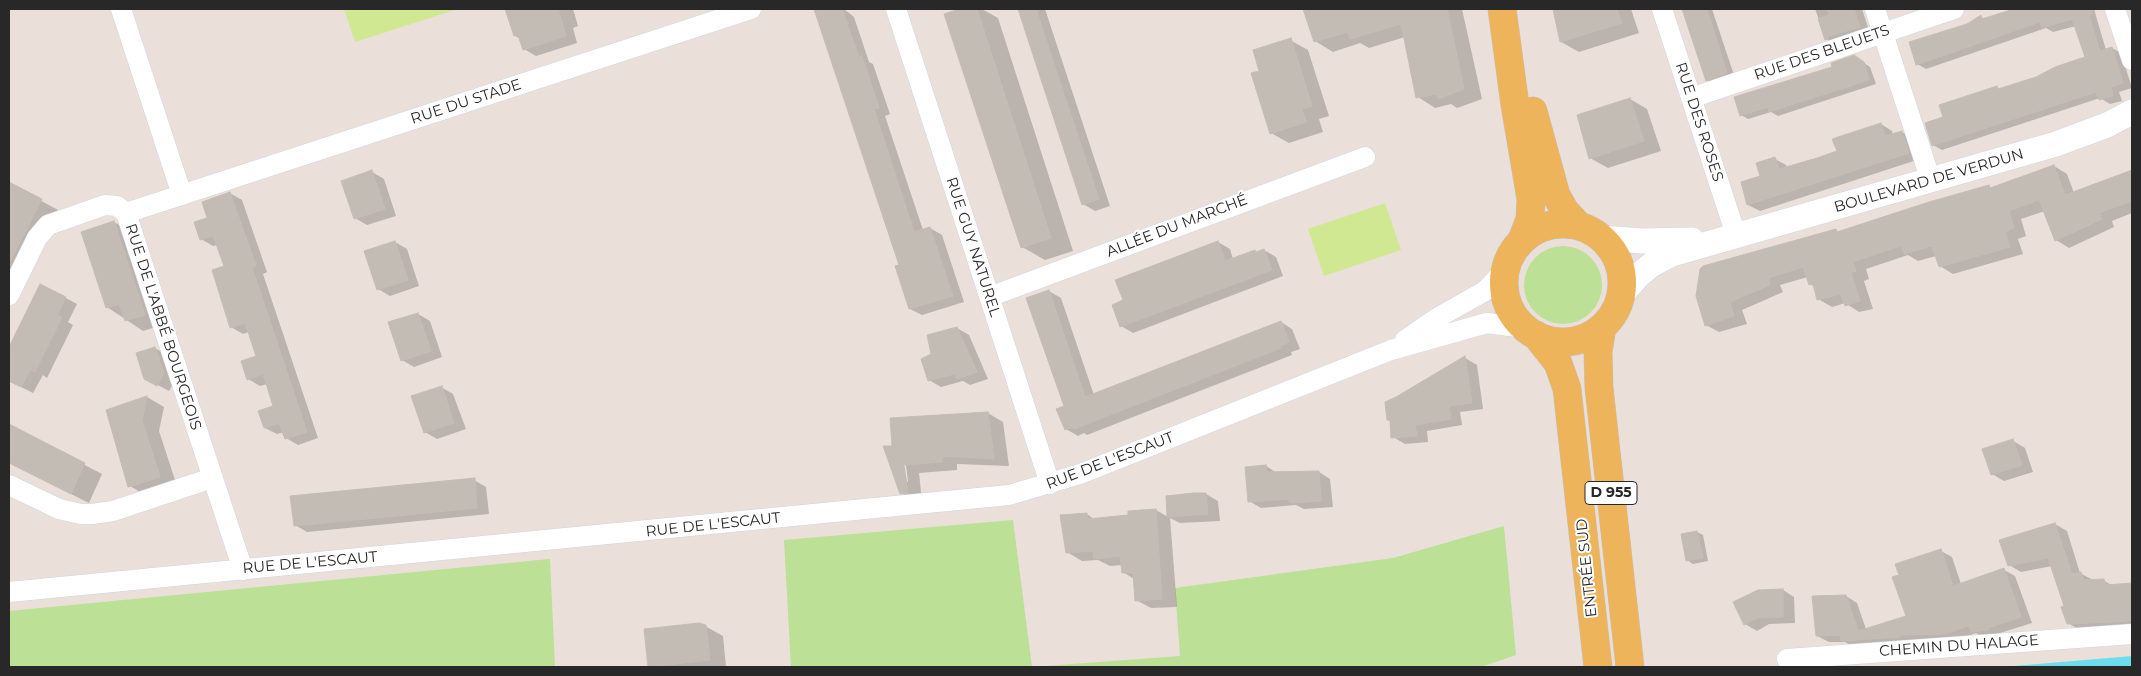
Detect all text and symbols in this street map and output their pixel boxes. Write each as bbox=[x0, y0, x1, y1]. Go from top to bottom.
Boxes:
street label: RUE DES BLEUETS bbox=[1752, 21, 1892, 85]
street label: RUE DES ROSES bbox=[1671, 60, 1727, 184]
street label: RUE DU STADE bbox=[408, 76, 524, 128]
street label: BOULEVARD DE VERDUN bbox=[1832, 145, 2026, 217]
street label: RUE GUY NATUREL bbox=[942, 175, 1004, 319]
street label: ALLÉE DU MARCHÉ bbox=[1104, 191, 1250, 261]
street label: RUE DE L'ABBÉ BOURGEOIS bbox=[121, 221, 205, 433]
street label: RUE DE L'ESCAUT bbox=[1044, 428, 1176, 494]
road number: D 955 bbox=[1585, 482, 1637, 504]
street label: RUE DE L'ESCAUT bbox=[645, 509, 781, 541]
street label: ENTRÉE SUD bbox=[1573, 518, 1601, 618]
street label: RUE DE L'ESCAUT bbox=[242, 548, 378, 578]
street label: CHEMIN DU HALAGE bbox=[1879, 631, 2039, 661]

